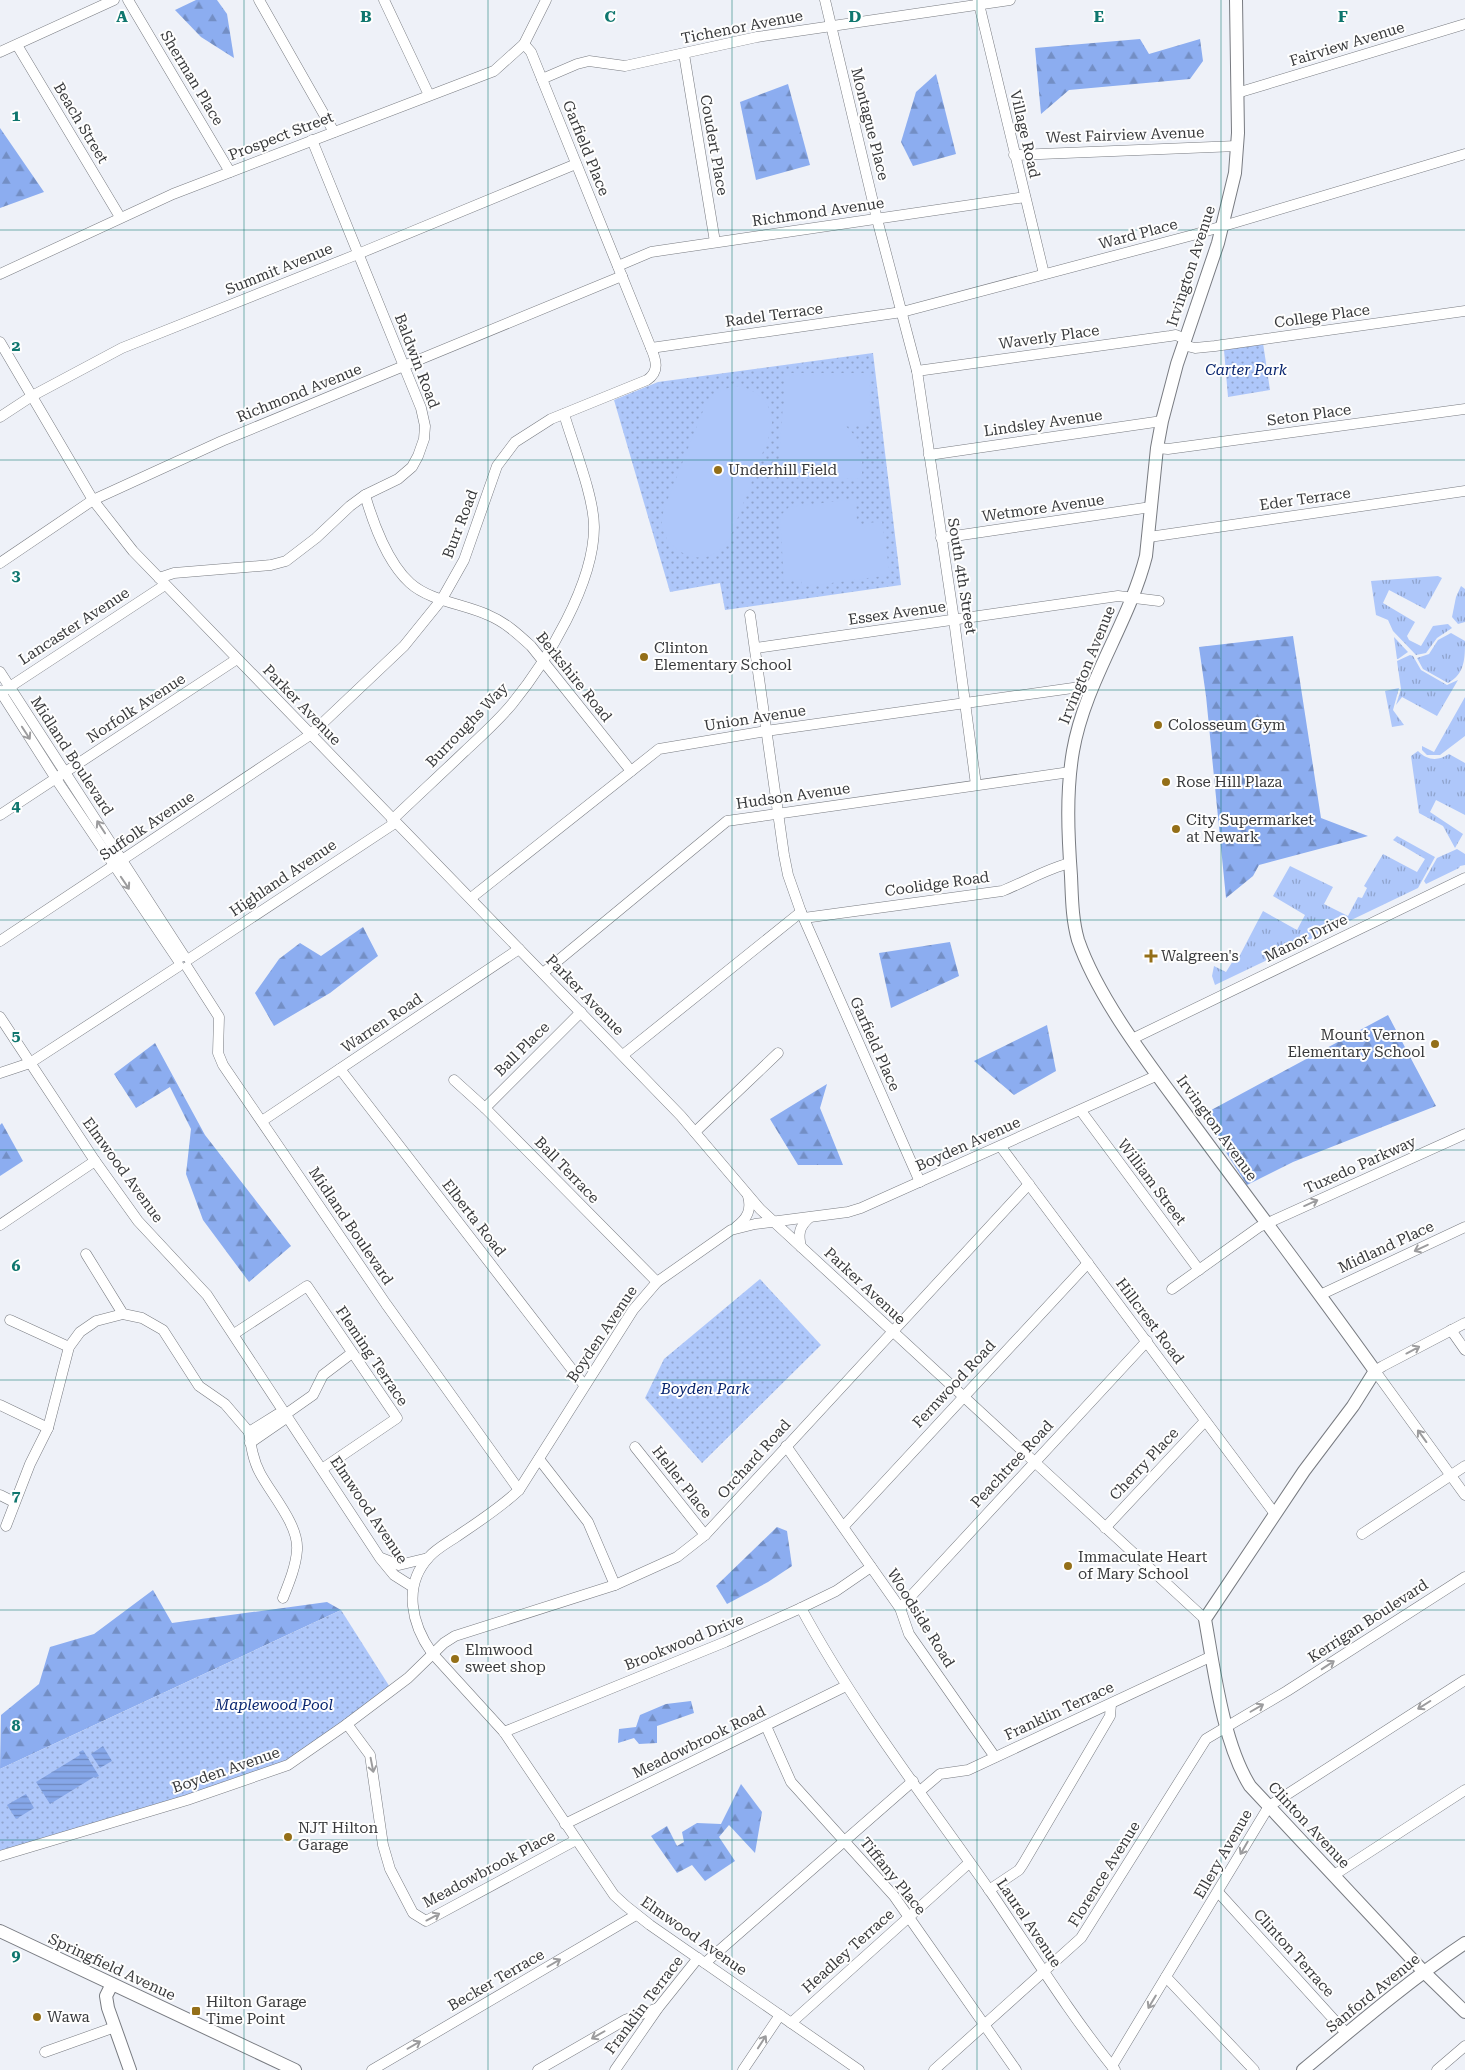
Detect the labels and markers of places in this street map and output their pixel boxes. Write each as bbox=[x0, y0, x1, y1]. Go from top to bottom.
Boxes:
place label: Underhill Field bbox=[728, 461, 837, 479]
marker: Underhill Field bbox=[712, 464, 724, 476]
place label: Clinton Elementary School bbox=[654, 639, 792, 674]
marker: Clinton Elementary School bbox=[638, 651, 650, 663]
place label: Colosseum Gym bbox=[1168, 716, 1286, 734]
marker: Colosseum Gym bbox=[1152, 719, 1164, 731]
place label: Rose Hill Plaza bbox=[1176, 773, 1282, 791]
marker: Rose Hill Plaza bbox=[1160, 776, 1172, 788]
place label: City Supermarket at Newark bbox=[1186, 811, 1314, 846]
marker: City Supermarket at Newark bbox=[1170, 823, 1182, 835]
place label: Walgreen's bbox=[1161, 947, 1239, 965]
marker: Walgreen's bbox=[1145, 950, 1157, 962]
place label: Mount Vernon Elementary School bbox=[1287, 1026, 1425, 1061]
marker: Mount Vernon Elementary School bbox=[1429, 1038, 1441, 1050]
place label: Immaculate Heart of Mary School bbox=[1078, 1548, 1208, 1583]
marker: Immaculate Heart of Mary School bbox=[1062, 1560, 1074, 1572]
place label: Elmwood sweet shop bbox=[465, 1641, 546, 1676]
marker: Elmwood sweet shop bbox=[449, 1653, 461, 1665]
place label: NJT Hilton Garage bbox=[298, 1819, 378, 1854]
marker: NJT Hilton Garage bbox=[282, 1831, 294, 1843]
place label: Hilton Garage Time Point bbox=[206, 1993, 307, 2028]
marker: Hilton Garage Time Point bbox=[190, 2005, 202, 2017]
place label: Wawa bbox=[47, 2008, 90, 2026]
marker: Wawa bbox=[31, 2011, 43, 2023]

